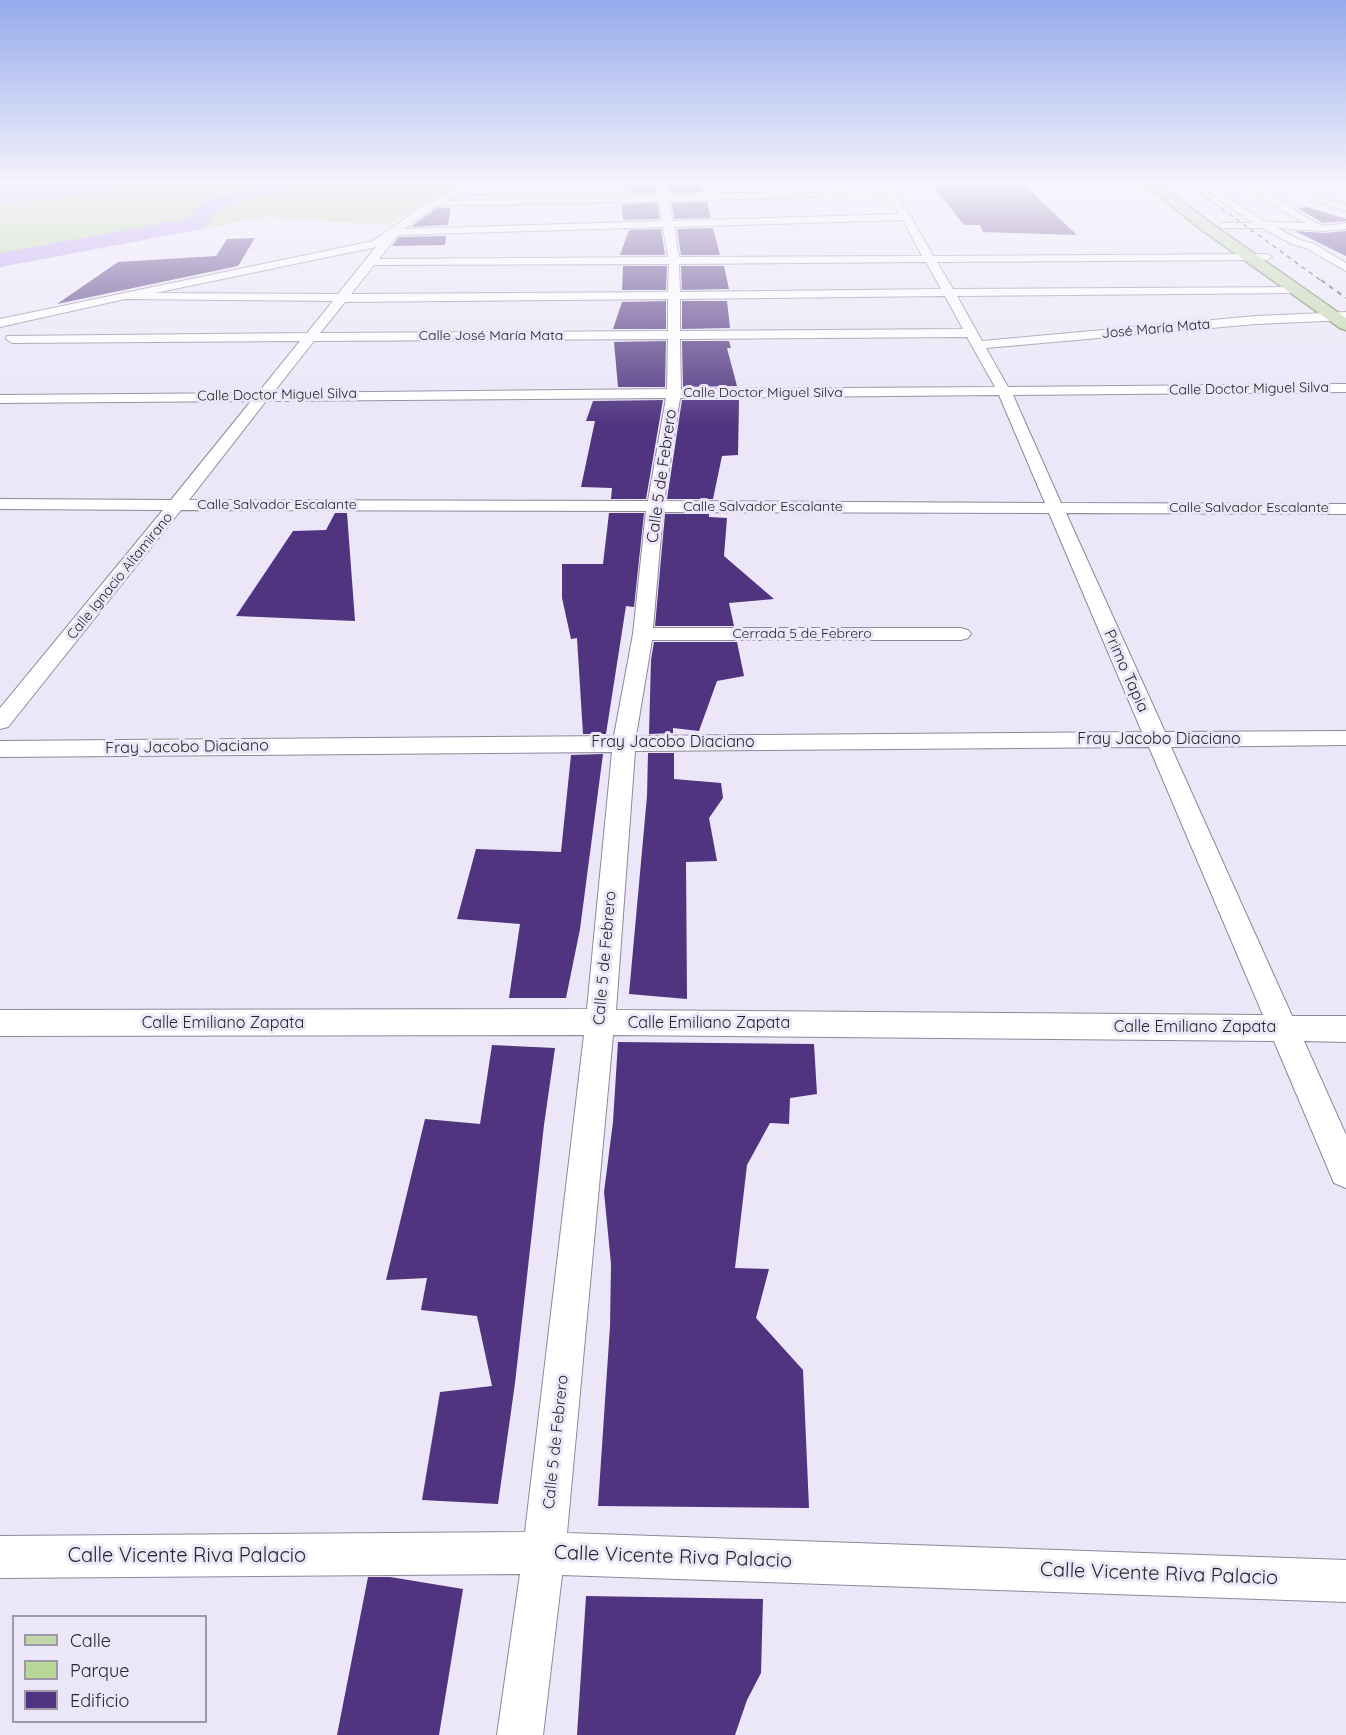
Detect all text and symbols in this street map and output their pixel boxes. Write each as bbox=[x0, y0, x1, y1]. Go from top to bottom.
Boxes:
street label: José María Mata bbox=[1101, 316, 1211, 342]
street label: Calle José María Mata bbox=[419, 328, 563, 344]
street label: Calle Doctor Miguel Silva bbox=[1169, 379, 1329, 399]
street label: Calle Doctor Miguel Silva bbox=[197, 385, 357, 405]
street label: Calle Doctor Miguel Silva bbox=[683, 385, 843, 401]
street label: Calle 5 de Febrero bbox=[643, 408, 681, 544]
street label: Calle Salvador Escalante bbox=[197, 497, 357, 513]
street label: Calle Salvador Escalante bbox=[683, 499, 843, 515]
street label: Calle Salvador Escalante bbox=[1169, 500, 1329, 516]
street label: Calle Ignacio Altamirano bbox=[64, 509, 176, 643]
street label: Cerrada 5 de Febrero bbox=[732, 626, 872, 642]
street label: Primo Tapia bbox=[1099, 627, 1153, 715]
street label: Fray Jacobo Diaciano bbox=[1077, 729, 1241, 749]
street label: Fray Jacobo Diaciano bbox=[591, 732, 755, 752]
street label: Fray Jacobo Diaciano bbox=[105, 736, 269, 758]
street label: Calle 5 de Febrero bbox=[590, 890, 620, 1026]
street label: Calle Emiliano Zapata bbox=[142, 1013, 304, 1033]
street label: Calle Emiliano Zapata bbox=[628, 1013, 790, 1033]
street label: Calle Emiliano Zapata bbox=[1114, 1017, 1276, 1037]
street label: Calle 5 de Febrero bbox=[539, 1374, 573, 1510]
street label: Calle Vicente Riva Palacio bbox=[553, 1541, 793, 1573]
street label: Calle Vicente Riva Palacio bbox=[68, 1544, 306, 1568]
street label: Calle Vicente Riva Palacio bbox=[1039, 1558, 1279, 1590]
legend bbox=[12, 1615, 207, 1723]
text: Calle bbox=[70, 1629, 111, 1652]
text: Parque bbox=[70, 1659, 129, 1682]
text: Edificio bbox=[70, 1689, 129, 1712]

